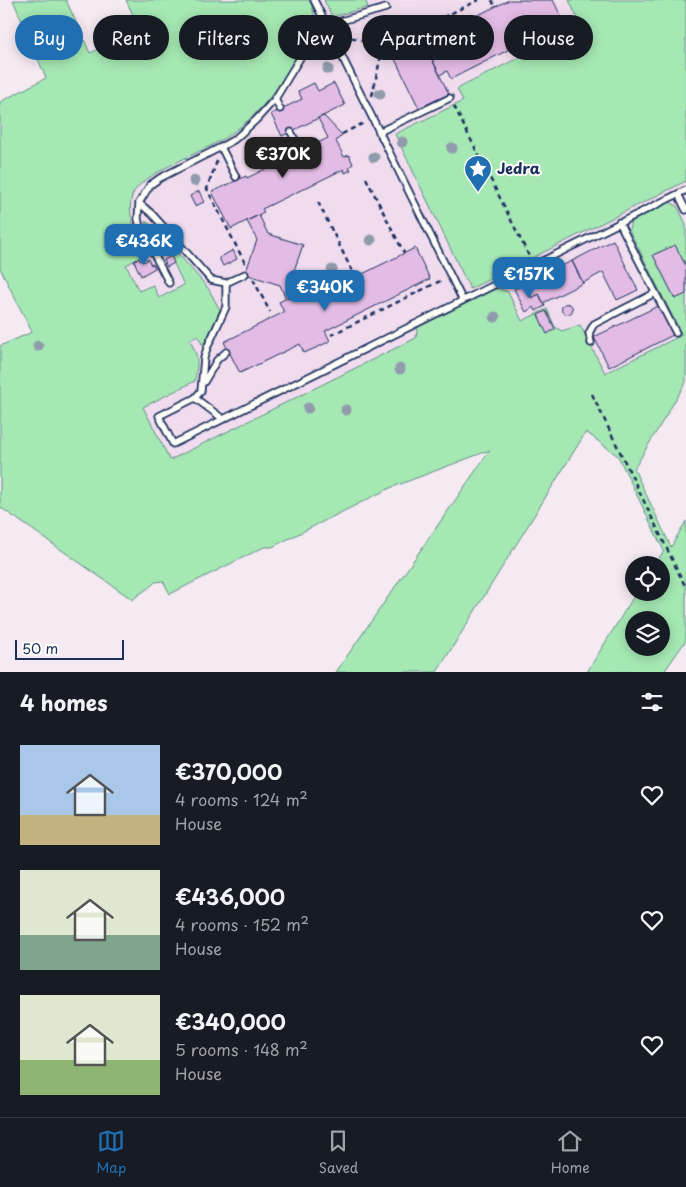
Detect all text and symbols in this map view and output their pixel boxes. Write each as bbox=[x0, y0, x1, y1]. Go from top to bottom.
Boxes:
chip: Buy bbox=[15, 15, 83, 60]
chip: Rent bbox=[93, 15, 169, 60]
chip: Filters bbox=[179, 15, 268, 60]
chip: New bbox=[278, 15, 352, 60]
chip: Apartment bbox=[362, 15, 494, 60]
chip: House bbox=[504, 15, 593, 60]
pin: €370K bbox=[248, 136, 318, 179]
text: €370K bbox=[255, 141, 311, 165]
place icon: Jedra bbox=[463, 154, 493, 193]
place label: Jedra bbox=[497, 156, 541, 179]
pin: €436K bbox=[109, 224, 179, 266]
text: €436K bbox=[115, 228, 173, 252]
pin: €157K bbox=[494, 256, 564, 299]
text: €157K bbox=[504, 261, 554, 285]
pin: €340K bbox=[290, 270, 360, 312]
text: €340K bbox=[296, 274, 354, 298]
map controls bbox=[625, 556, 670, 656]
button: locate bbox=[625, 556, 670, 601]
button: layers bbox=[625, 611, 670, 656]
scale bar bbox=[15, 637, 124, 660]
text: 50 m bbox=[22, 638, 58, 659]
text: 4 homes bbox=[20, 686, 107, 718]
icon: filters bbox=[638, 688, 666, 716]
text: €370,000 bbox=[175, 755, 282, 787]
icon: home bbox=[60, 765, 120, 825]
icon: heart bbox=[638, 781, 666, 809]
text: 4 rooms · 124 m² bbox=[175, 787, 308, 811]
text: House bbox=[175, 811, 222, 835]
text: €436,000 bbox=[175, 880, 285, 912]
icon: home bbox=[60, 890, 120, 950]
icon: heart bbox=[638, 906, 666, 934]
text: 4 rooms · 152 m² bbox=[175, 912, 309, 936]
text: House bbox=[175, 936, 222, 960]
text: €340,000 bbox=[175, 1005, 286, 1037]
icon: home bbox=[60, 1015, 120, 1075]
icon: heart bbox=[638, 1031, 666, 1059]
text: 5 rooms · 148 m² bbox=[175, 1037, 308, 1061]
text: House bbox=[175, 1061, 222, 1085]
tab: Map bbox=[96, 1127, 126, 1178]
tab: Saved bbox=[319, 1127, 358, 1178]
tab: Home bbox=[551, 1127, 590, 1178]

